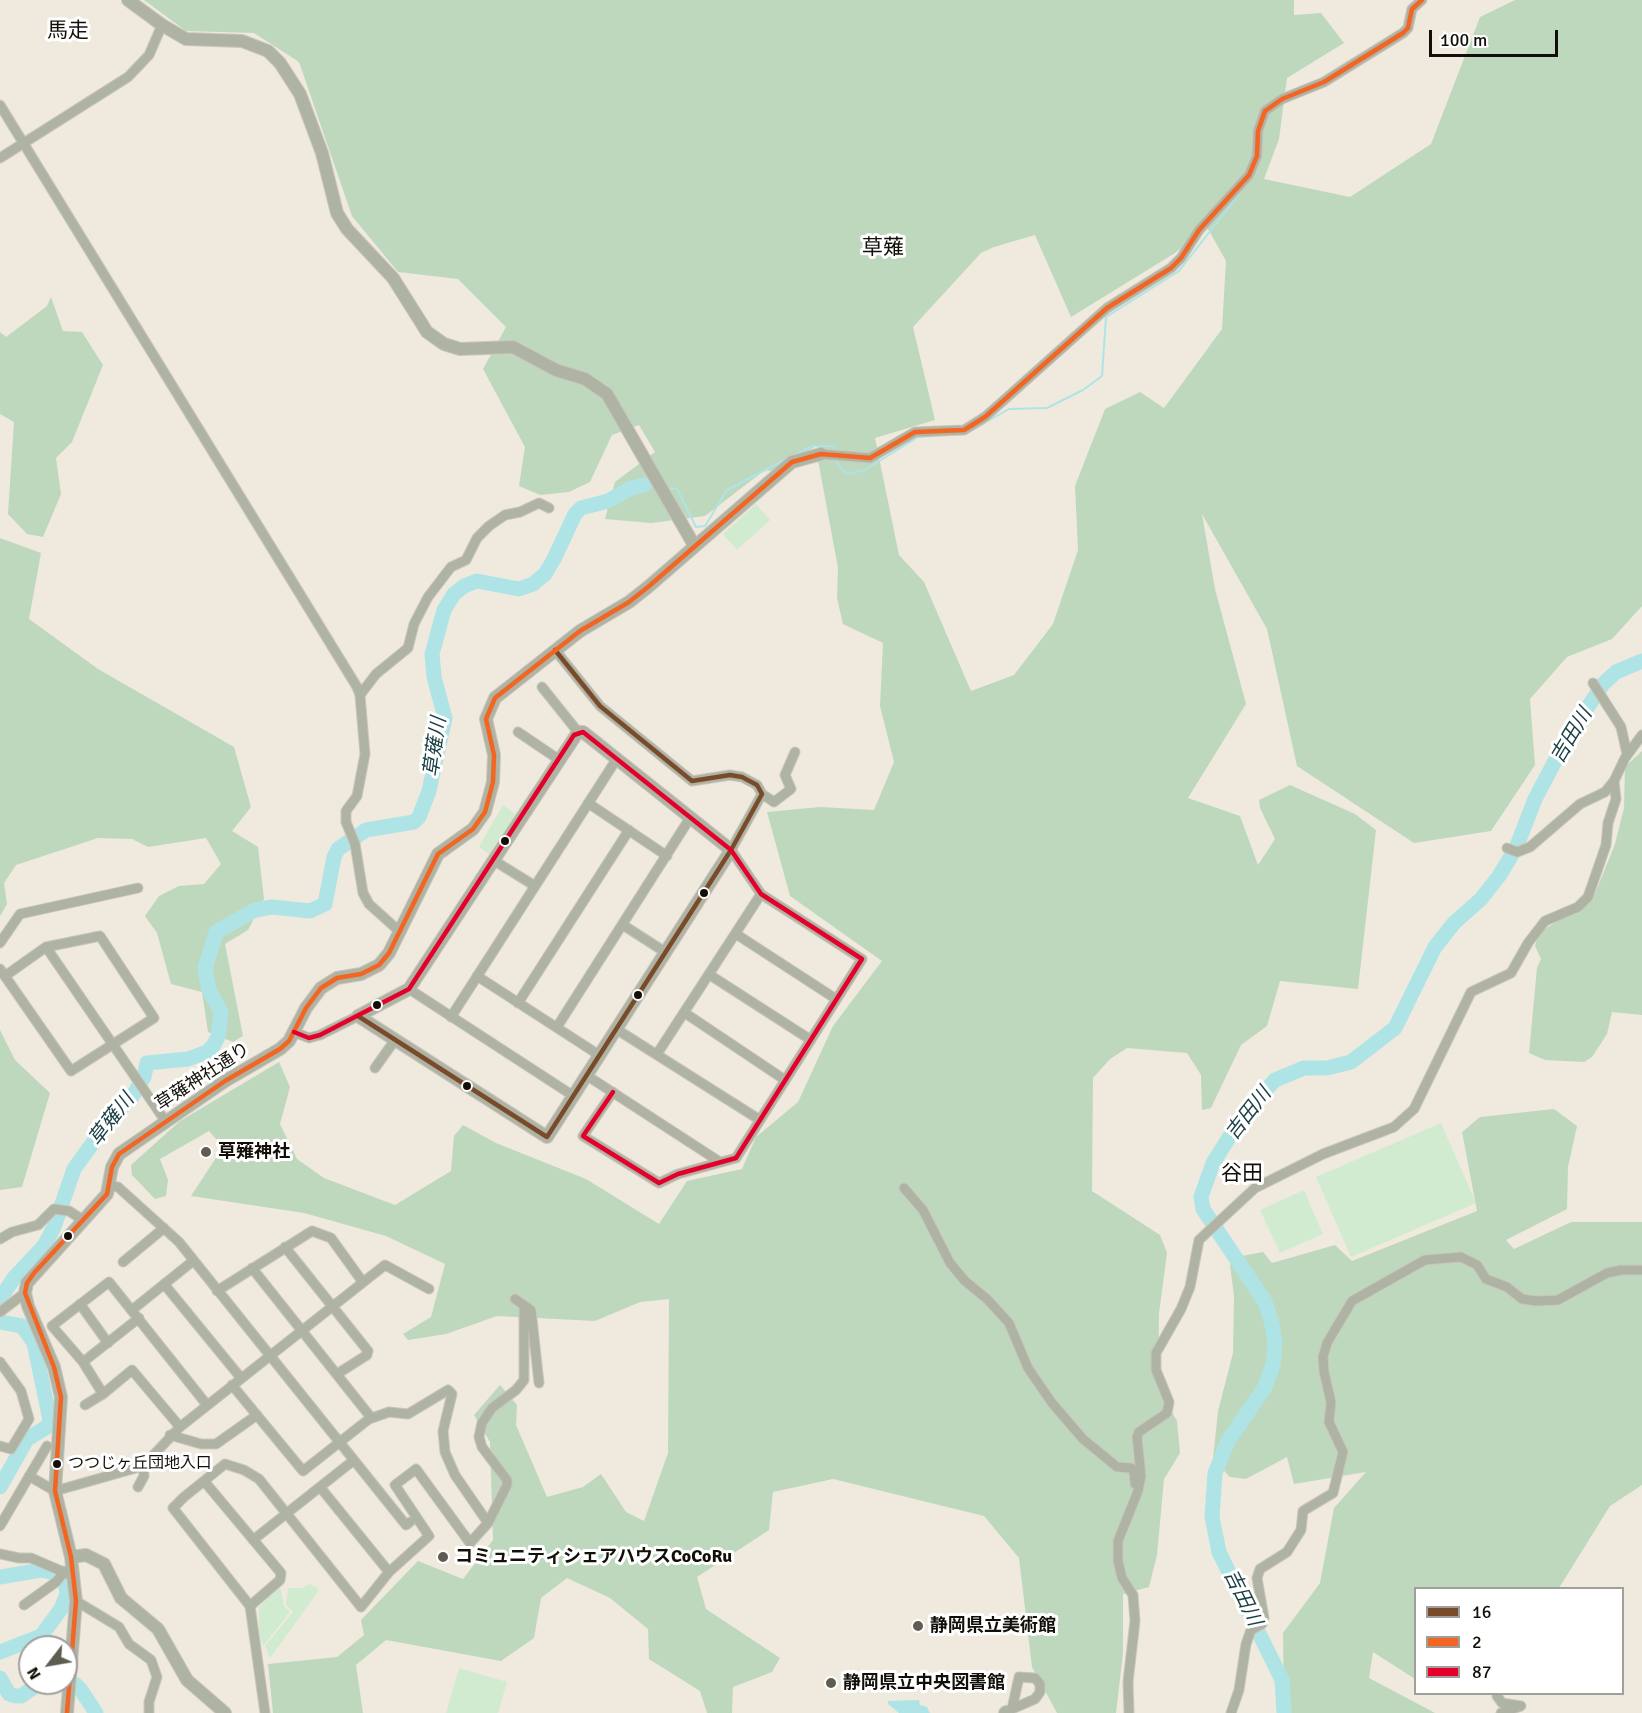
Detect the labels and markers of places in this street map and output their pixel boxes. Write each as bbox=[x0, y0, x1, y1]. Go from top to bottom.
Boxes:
unlabelled marker bbox=[499, 835, 511, 847]
unlabelled marker bbox=[698, 887, 710, 899]
unlabelled marker bbox=[632, 989, 644, 1001]
unlabelled marker bbox=[371, 999, 383, 1011]
unlabelled marker bbox=[461, 1080, 473, 1092]
place label: 草薙神社 bbox=[218, 1141, 290, 1163]
marker: 草薙神社 bbox=[199, 1145, 213, 1159]
unlabelled marker bbox=[62, 1230, 74, 1242]
place label: つつじヶ丘団地入口 bbox=[68, 1454, 212, 1474]
marker: つつじヶ丘団地入口 bbox=[51, 1458, 63, 1470]
place label: コミュニティシェアハウスCoCoRu bbox=[455, 1546, 732, 1568]
marker: コミュニティシェアハウスCoCoRu bbox=[436, 1550, 450, 1564]
place label: 静岡県立美術館 bbox=[930, 1615, 1056, 1637]
marker: 静岡県立美術館 bbox=[911, 1619, 925, 1633]
place label: 静岡県立中央図書館 bbox=[843, 1672, 1005, 1694]
marker: 静岡県立中央図書館 bbox=[824, 1676, 838, 1690]

